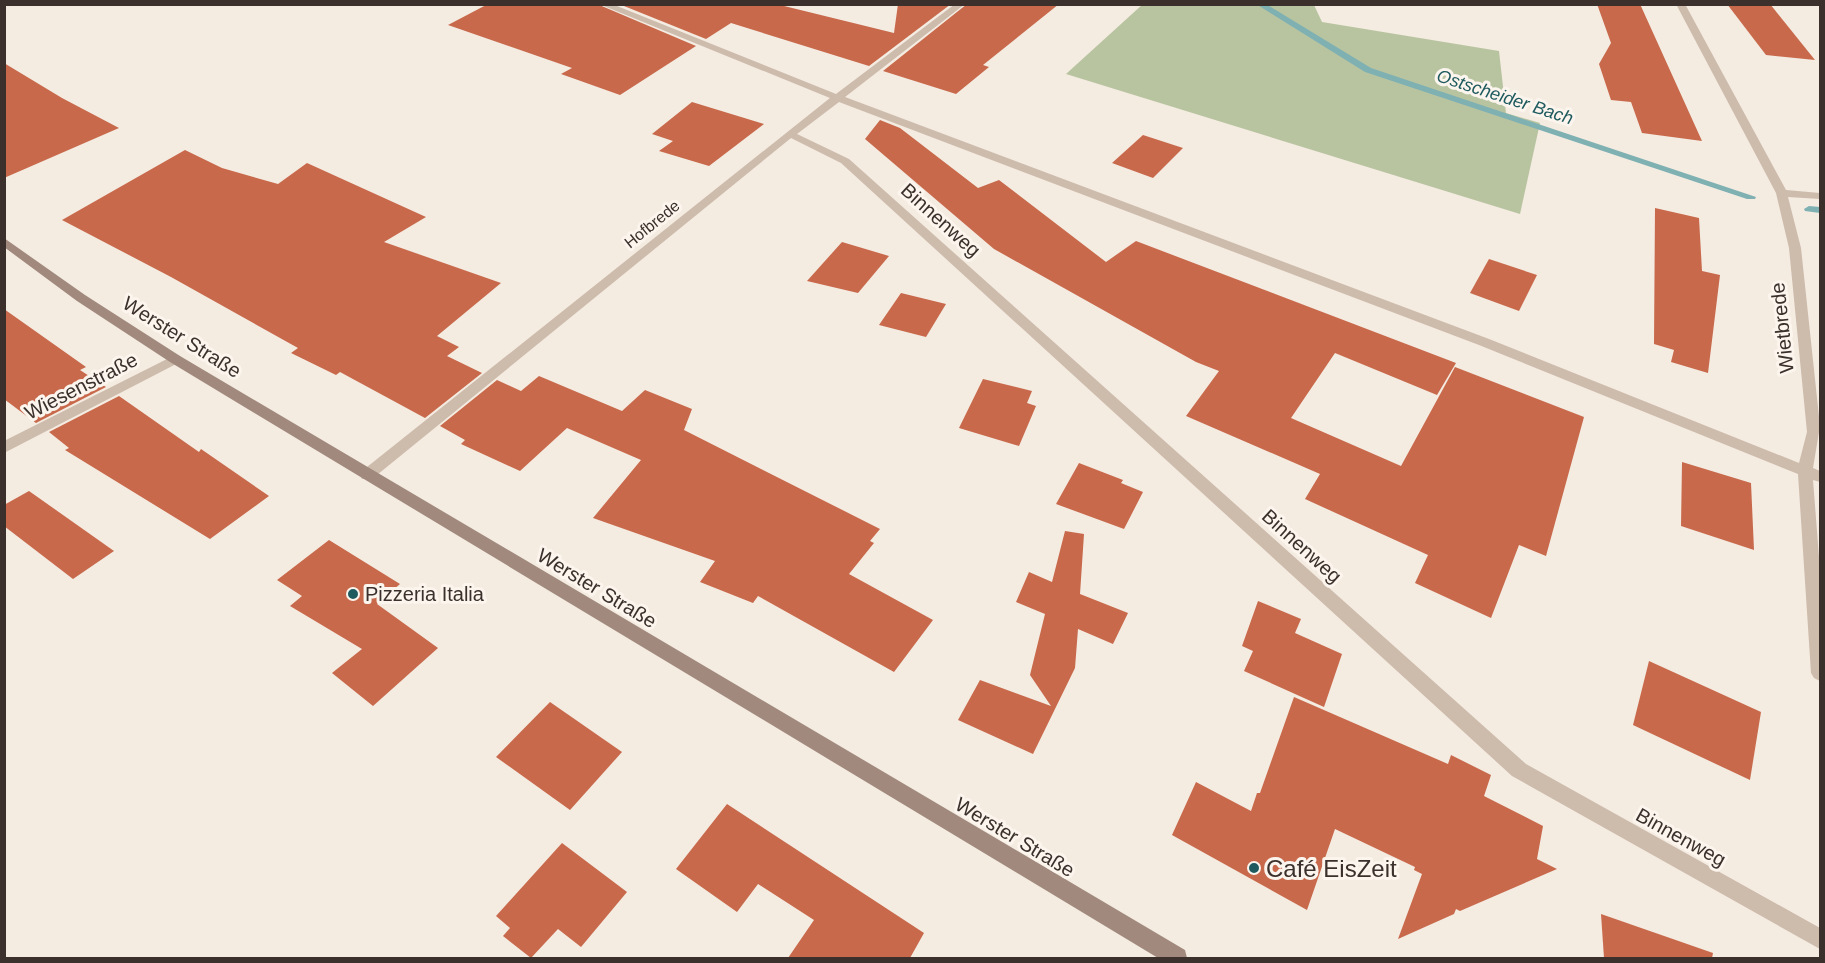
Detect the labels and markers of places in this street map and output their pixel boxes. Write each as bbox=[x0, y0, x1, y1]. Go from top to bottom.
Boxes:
place label: Pizzeria Italia bbox=[365, 583, 485, 605]
marker: Pizzeria Italia bbox=[346, 587, 360, 601]
place label: Café EisZeit bbox=[1266, 855, 1397, 882]
marker: Café EisZeit bbox=[1247, 861, 1261, 875]

